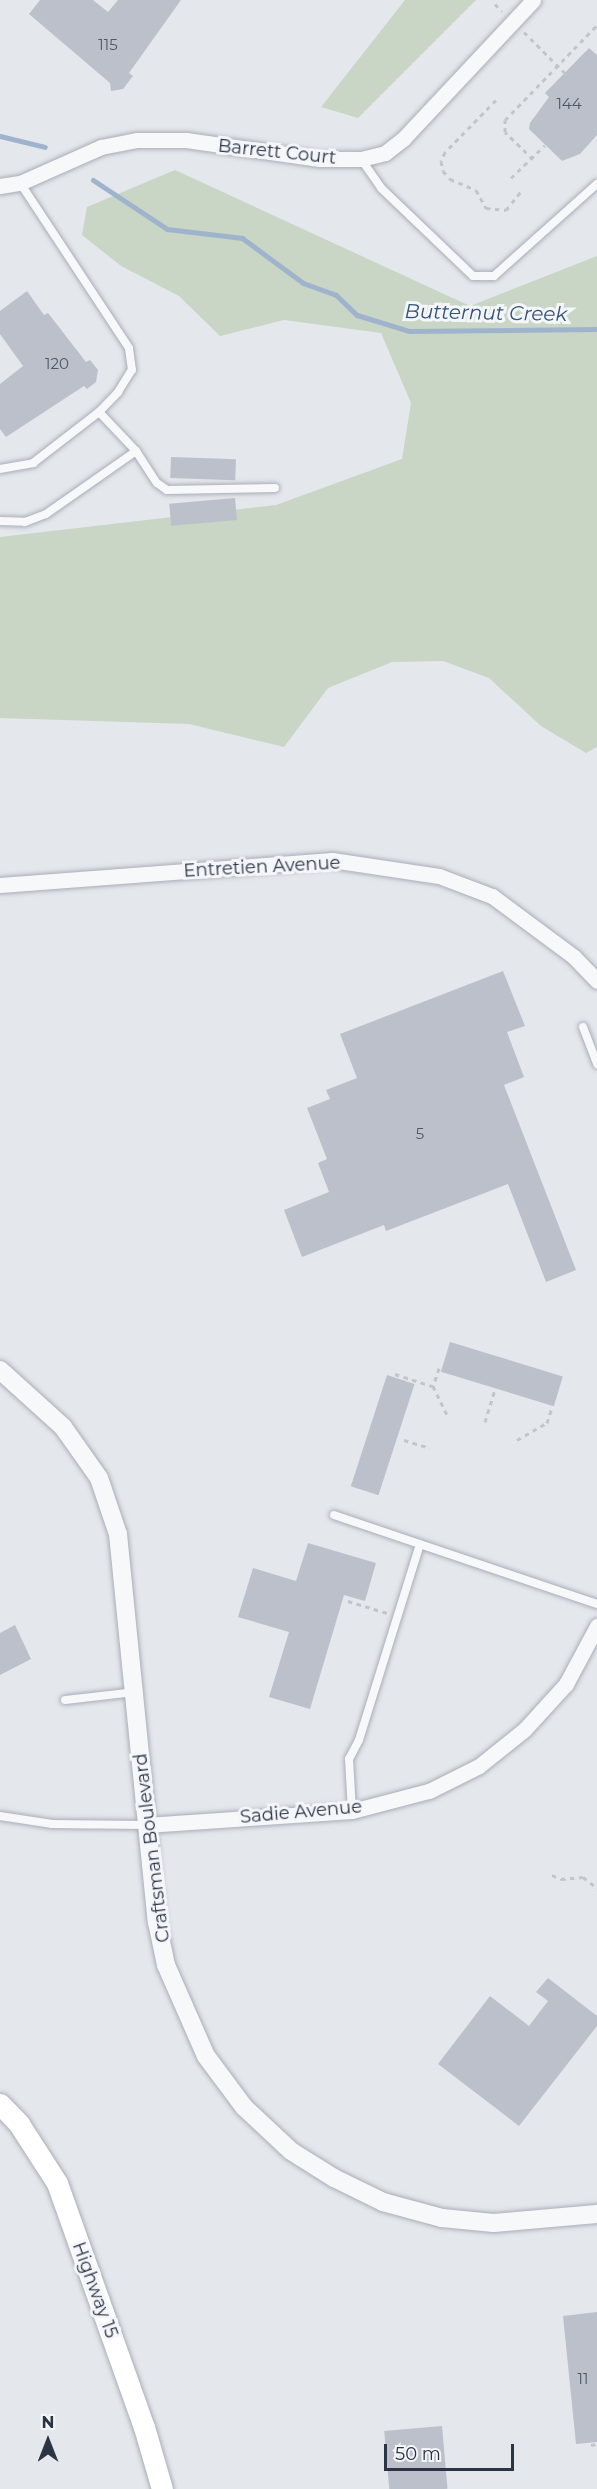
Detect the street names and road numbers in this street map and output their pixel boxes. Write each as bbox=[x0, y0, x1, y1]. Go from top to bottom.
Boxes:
street label: Barrett Court bbox=[217, 135, 337, 169]
street label: Entretien Avenue bbox=[183, 852, 341, 882]
street label: Craftsman Boulevard bbox=[130, 1752, 174, 1944]
street label: Sadie Avenue bbox=[239, 1796, 363, 1828]
street label: Highway 15 bbox=[68, 2239, 122, 2341]

